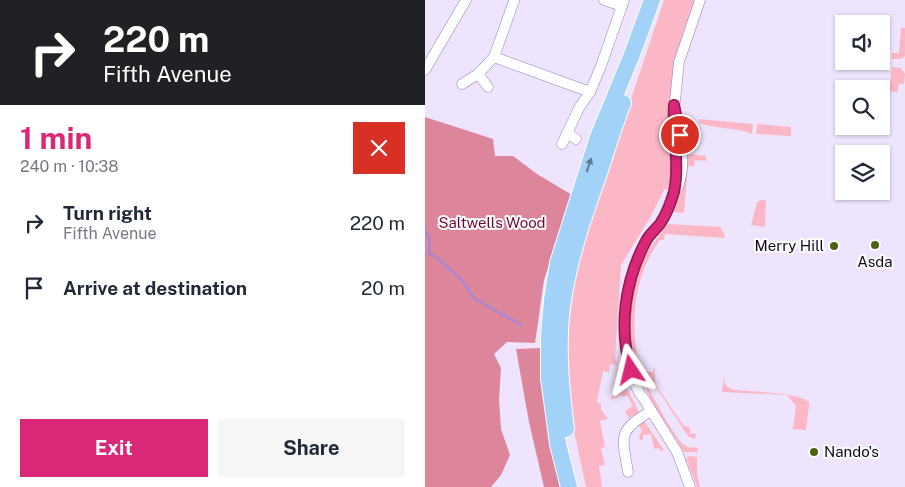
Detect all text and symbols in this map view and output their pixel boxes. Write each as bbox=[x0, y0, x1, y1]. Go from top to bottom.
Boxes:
map controls bbox=[835, 15, 890, 200]
button: sound bbox=[835, 15, 890, 70]
text: 220 m bbox=[103, 19, 209, 60]
icon: right bbox=[20, 20, 85, 85]
text: Fifth Avenue bbox=[103, 61, 232, 87]
button: search bbox=[835, 80, 890, 135]
pin bbox=[659, 114, 701, 156]
text: 1 min bbox=[20, 120, 92, 156]
icon: arrive bbox=[666, 121, 694, 149]
button: close bbox=[353, 122, 405, 174]
button: layers bbox=[835, 145, 890, 200]
text: 240 m · 10:38 bbox=[20, 157, 119, 176]
one-way arrow bbox=[585, 157, 593, 172]
text: Turn right bbox=[63, 202, 152, 224]
icon: right bbox=[20, 209, 48, 237]
text: 220 m bbox=[350, 212, 405, 234]
park label: Saltwells Wood bbox=[438, 214, 546, 231]
text: Fifth Avenue bbox=[63, 224, 157, 243]
place label: Merry Hill bbox=[755, 237, 824, 254]
marker: Asda bbox=[869, 239, 881, 251]
marker: Merry Hill bbox=[828, 240, 840, 252]
place label: Asda bbox=[857, 253, 893, 270]
icon: arrive bbox=[20, 274, 48, 302]
text: Arrive at destination bbox=[63, 277, 247, 299]
text: 20 m bbox=[361, 277, 405, 299]
position arrow bbox=[604, 343, 656, 395]
button: Exit bbox=[20, 419, 208, 477]
button: Share bbox=[218, 419, 405, 477]
place label: Nando's bbox=[824, 443, 879, 460]
marker: Nando's bbox=[808, 446, 820, 458]

